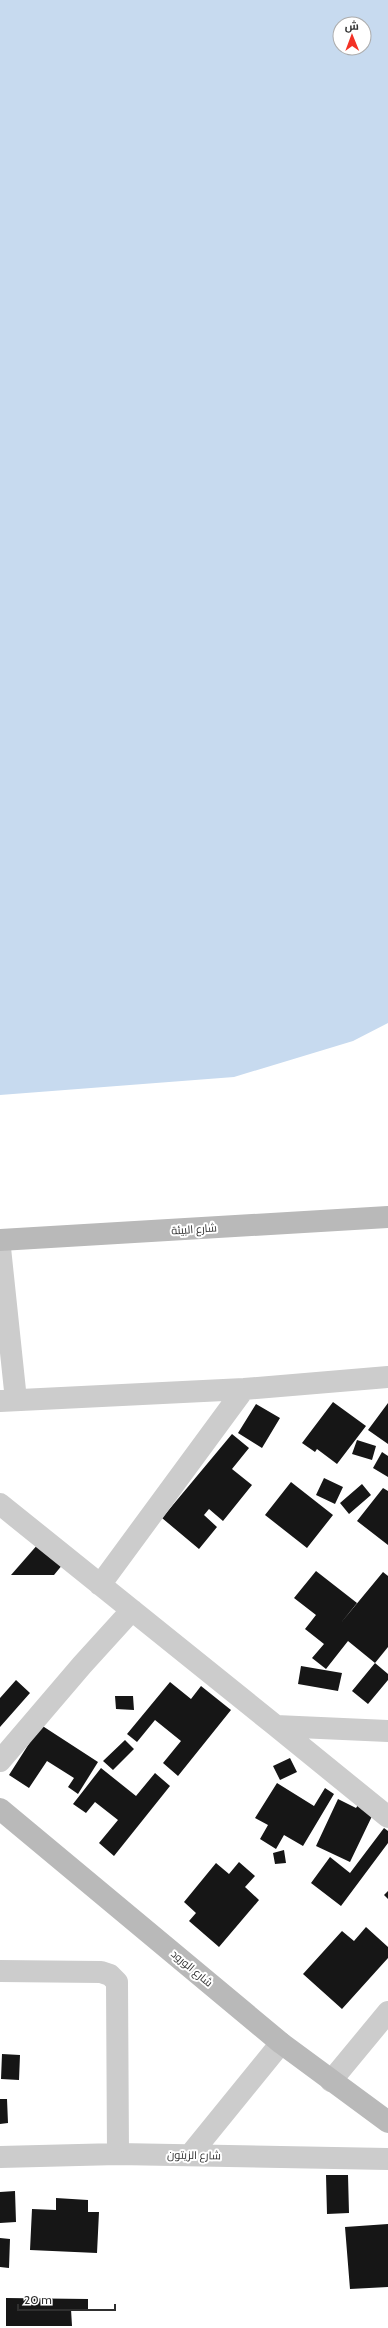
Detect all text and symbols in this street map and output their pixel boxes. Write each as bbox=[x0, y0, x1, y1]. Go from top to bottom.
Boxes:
north arrow bbox=[332, 16, 372, 56]
text: ش bbox=[345, 19, 359, 33]
street label: شارع البيئة bbox=[171, 1220, 217, 1239]
street label: شارع الورود bbox=[168, 1946, 216, 1990]
street label: شارع الزيتون bbox=[167, 2148, 221, 2163]
scale bar bbox=[18, 2286, 115, 2312]
text: 20 m bbox=[24, 2292, 52, 2307]

